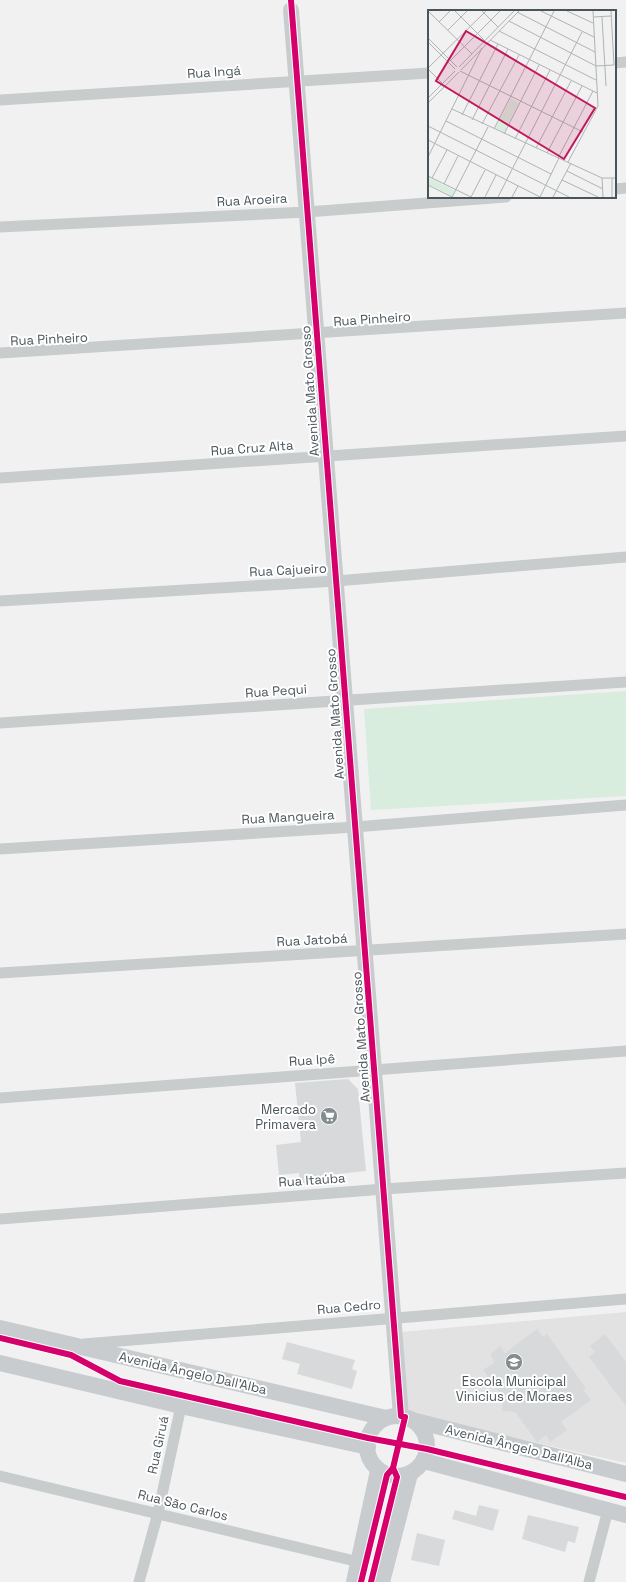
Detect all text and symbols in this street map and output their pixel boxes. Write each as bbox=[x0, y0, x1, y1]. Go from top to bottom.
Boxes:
inset map bbox=[428, 10, 616, 198]
street label: Rua Ingá bbox=[187, 62, 242, 82]
street label: Rua Aroeira bbox=[216, 190, 288, 210]
street label: Rua Pinheiro bbox=[333, 308, 411, 330]
street label: Avenida Mato Grosso bbox=[297, 325, 323, 457]
street label: Rua Pinheiro bbox=[10, 328, 88, 350]
street label: Rua Cruz Alta bbox=[210, 437, 294, 459]
street label: Rua Cajueiro bbox=[249, 559, 327, 581]
street label: Avenida Mato Grosso bbox=[322, 648, 348, 780]
street label: Rua Pequi bbox=[245, 680, 307, 702]
street label: Rua Mangueira bbox=[241, 806, 335, 828]
street label: Rua Jatobá bbox=[276, 930, 348, 950]
street label: Avenida Mato Grosso bbox=[348, 971, 374, 1103]
street label: Rua Ipê bbox=[288, 1050, 336, 1070]
place label: Mercado Primavera bbox=[255, 1101, 317, 1133]
supermarket icon: Mercado Primavera bbox=[319, 1106, 339, 1126]
street label: Rua Itaúba bbox=[278, 1169, 347, 1191]
street label: Rua Cedro bbox=[316, 1296, 382, 1318]
street label: Avenida Ângelo Dall'Alba bbox=[117, 1348, 269, 1398]
school or university icon: Escola Municipal Vinicius de Moraes bbox=[504, 1352, 524, 1372]
place label: Escola Municipal Vinicius de Moraes bbox=[456, 1373, 572, 1405]
street label: Rua Giruá bbox=[144, 1414, 173, 1476]
street label: Avenida Ângelo Dall'Alba bbox=[444, 1420, 595, 1474]
street label: Rua São Carlos bbox=[136, 1486, 230, 1524]

